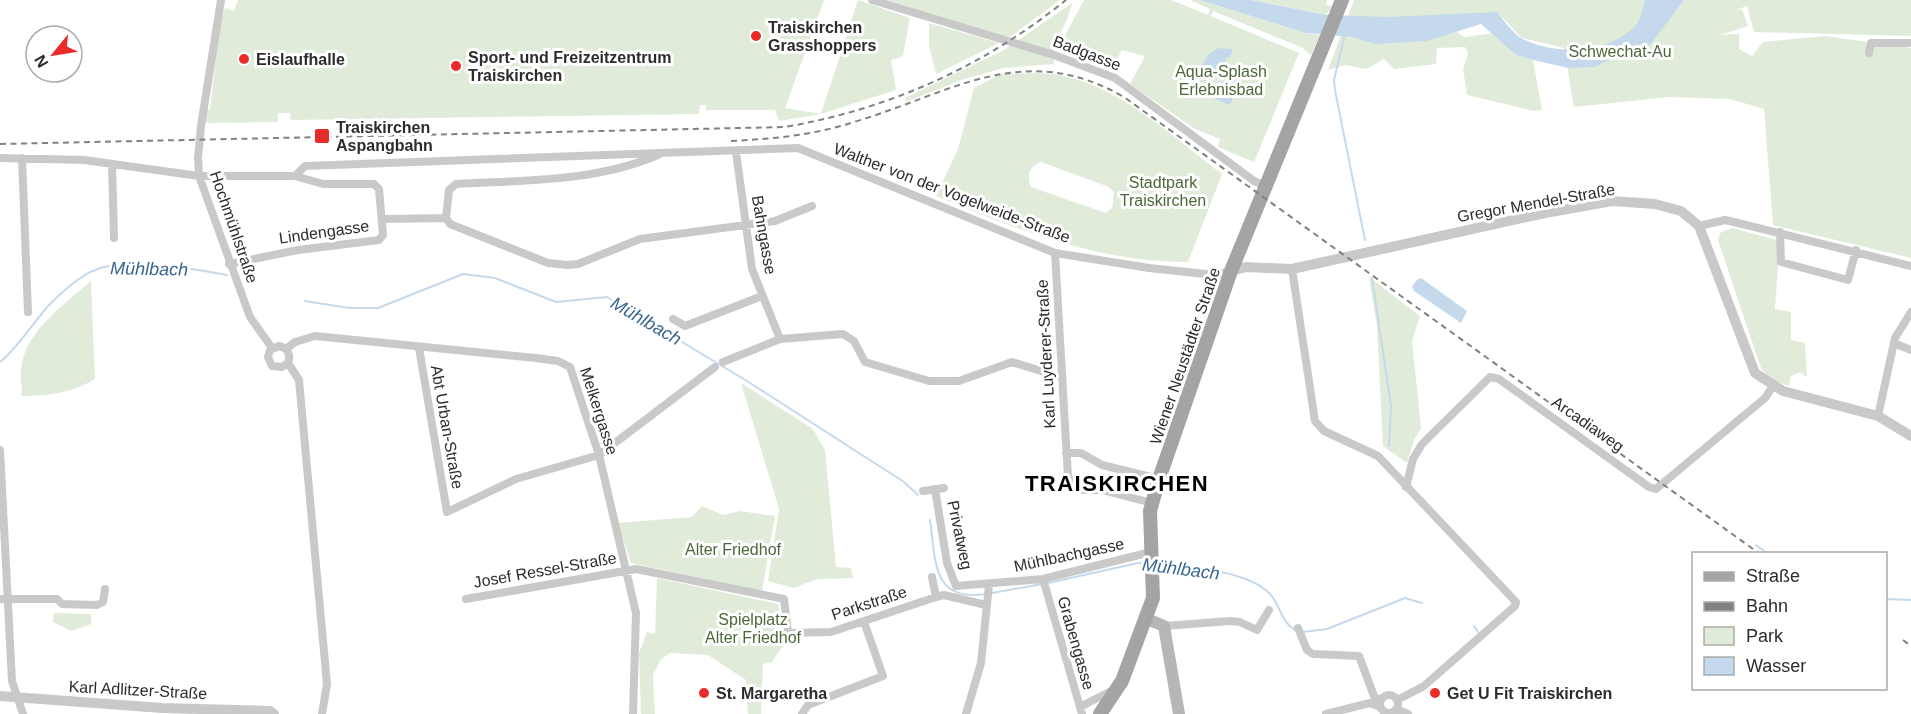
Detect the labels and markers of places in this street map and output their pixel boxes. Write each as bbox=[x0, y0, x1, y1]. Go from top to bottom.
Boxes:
place label: Traiskirchen Grasshoppers bbox=[768, 19, 877, 54]
marker: Traiskirchen Grasshoppers bbox=[749, 29, 763, 43]
place label: Sport- und Freizeitzentrum Traiskirchen bbox=[468, 49, 672, 84]
place label: Eislaufhalle bbox=[256, 51, 345, 68]
marker: Eislaufhalle bbox=[237, 52, 251, 66]
marker: Sport- und Freizeitzentrum Traiskirchen bbox=[449, 59, 463, 73]
place label: Traiskirchen Aspangbahn bbox=[336, 119, 433, 154]
marker: Traiskirchen Aspangbahn bbox=[313, 127, 331, 145]
place label: St. Margaretha bbox=[716, 685, 827, 702]
place label: Get U Fit Traiskirchen bbox=[1447, 685, 1612, 702]
marker: St. Margaretha bbox=[697, 686, 711, 700]
marker: Get U Fit Traiskirchen bbox=[1428, 686, 1442, 700]

